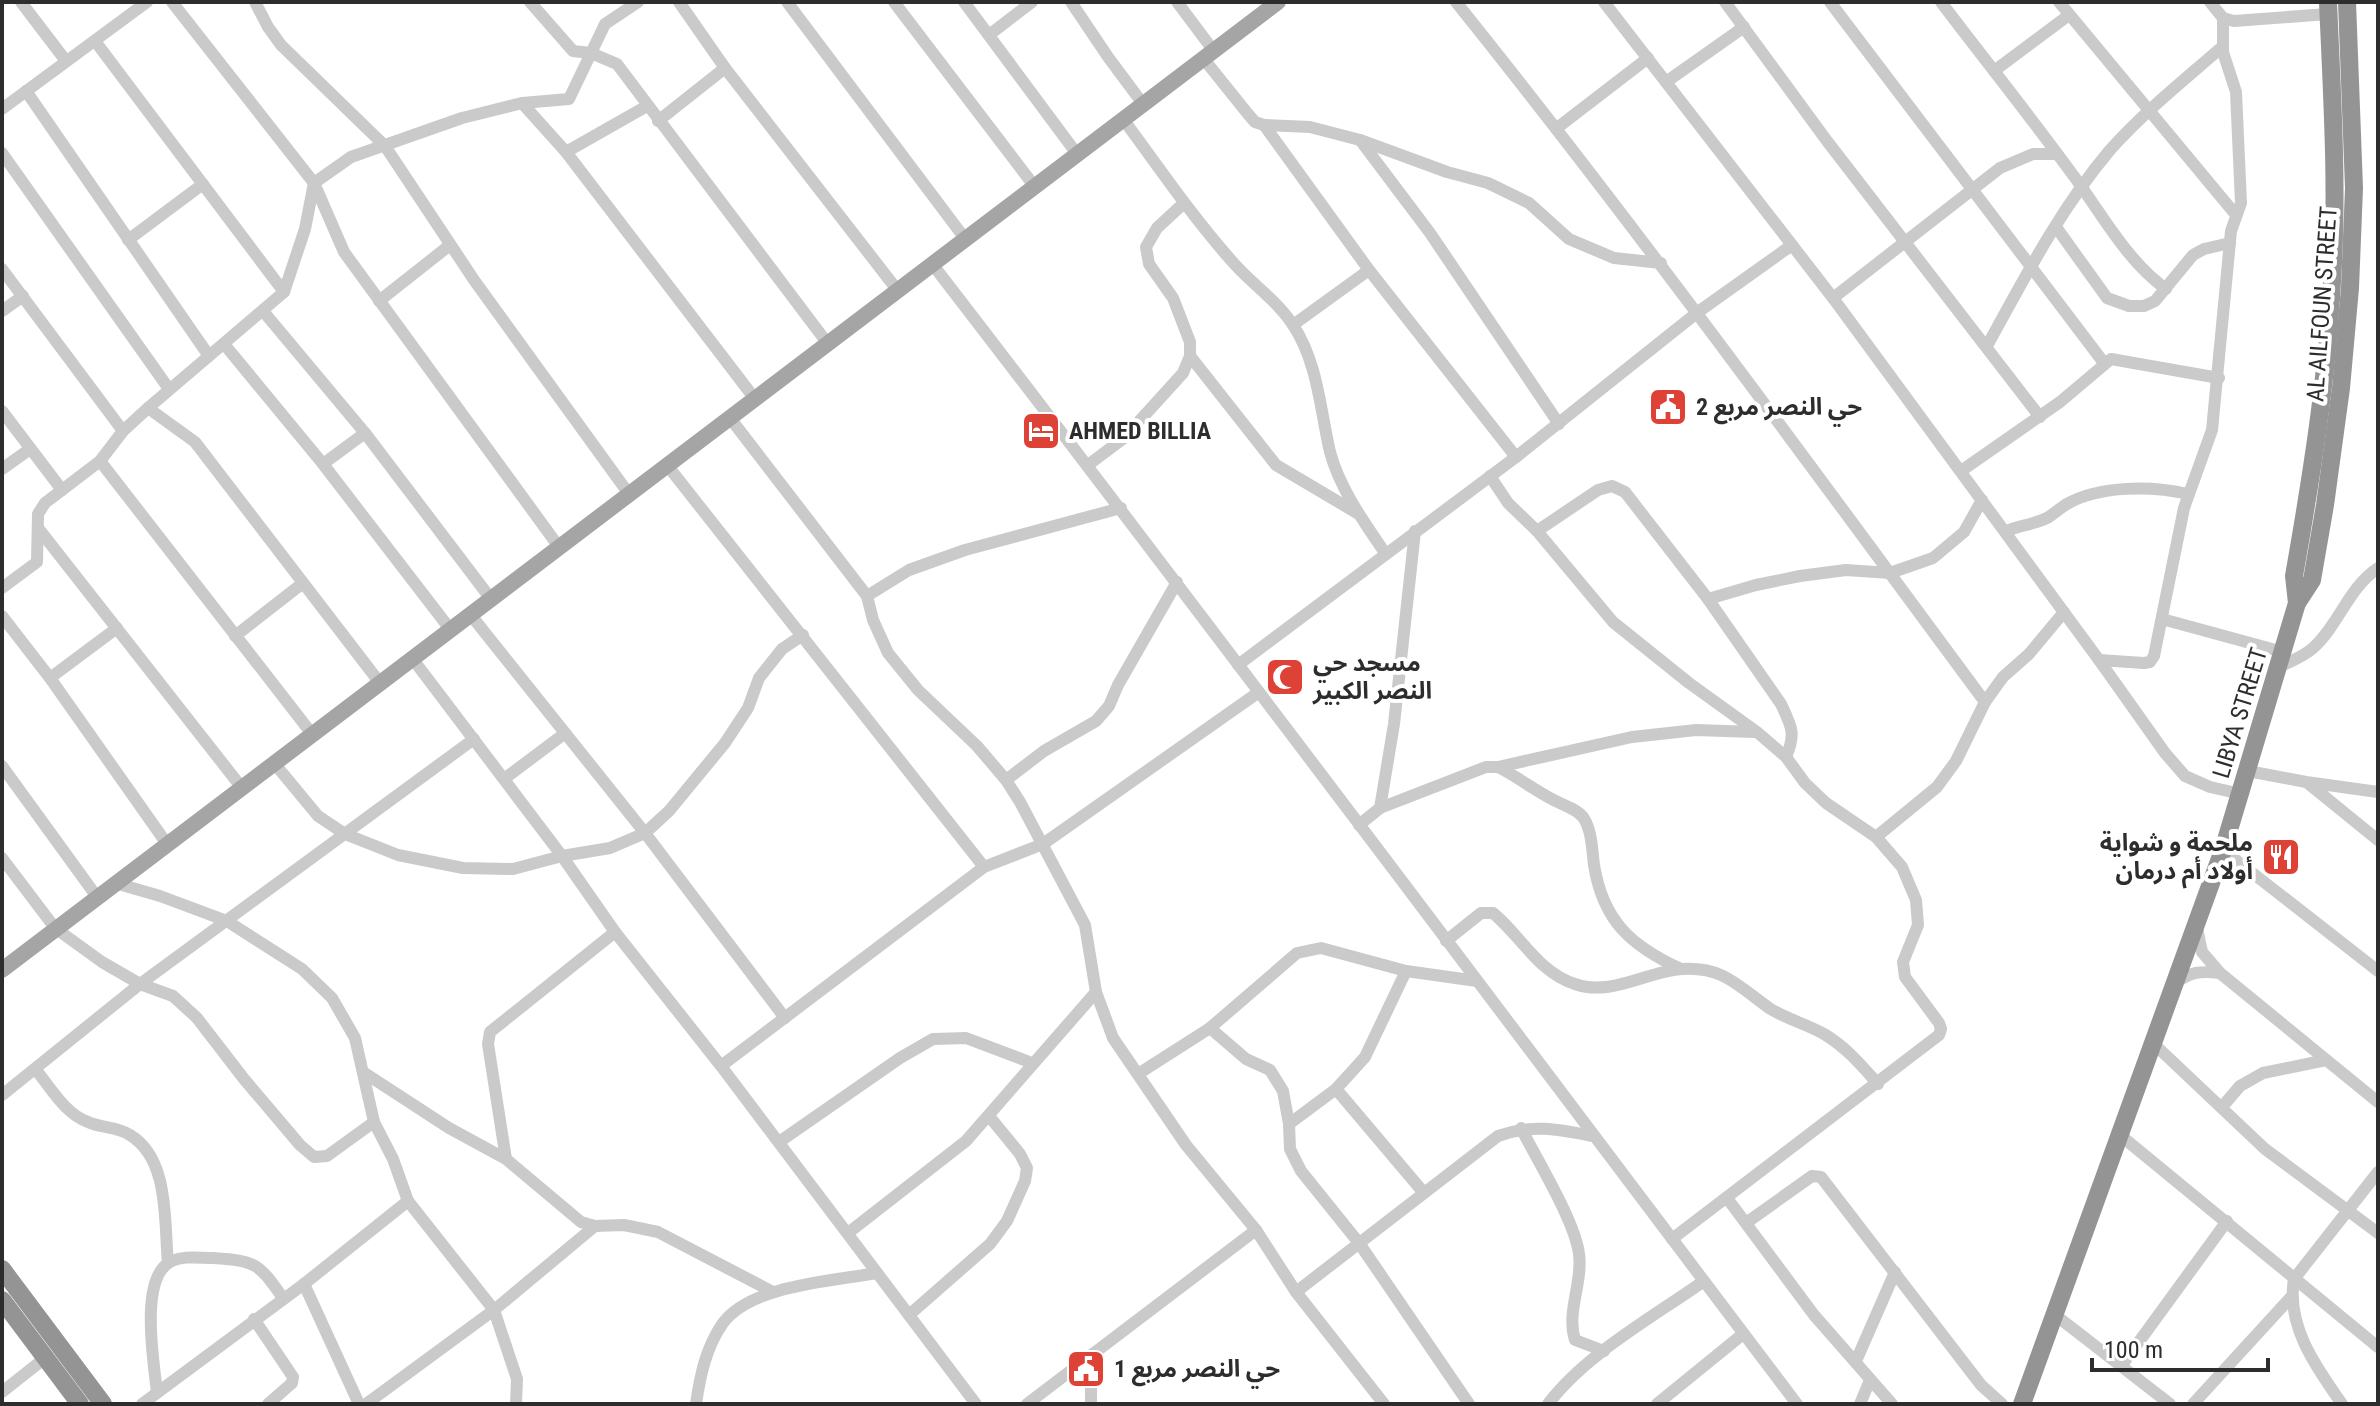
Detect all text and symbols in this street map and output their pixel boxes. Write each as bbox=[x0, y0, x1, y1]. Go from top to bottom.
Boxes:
street label: AL AILFOUN STREET bbox=[2301, 205, 2343, 403]
public building icon: حي النصر مربع 2 bbox=[1647, 386, 1689, 428]
place label: حي النصر مربع 2 bbox=[1696, 393, 1862, 427]
hotel icon: AHMED BILLIA bbox=[1020, 410, 1062, 452]
place label: AHMED BILLIA bbox=[1069, 417, 1212, 445]
street label: LIBYA STREET bbox=[2207, 644, 2273, 782]
place label: مسجد حي النصر الكبير bbox=[1312, 649, 1432, 705]
mosque icon: مسجد حي النصر الكبير bbox=[1264, 656, 1306, 698]
place label: ملحمة و شواية أولاد أم درمان bbox=[2100, 829, 2253, 889]
restaurant icon: ملحمة و شواية أولاد أم درمان bbox=[2260, 836, 2302, 878]
scale bar bbox=[2092, 1322, 2268, 1372]
text: 100 m bbox=[2104, 1336, 2163, 1364]
public building icon: حي النصر مربع 1 bbox=[1065, 1348, 1107, 1390]
place label: حي النصر مربع 1 bbox=[1114, 1355, 1280, 1389]

